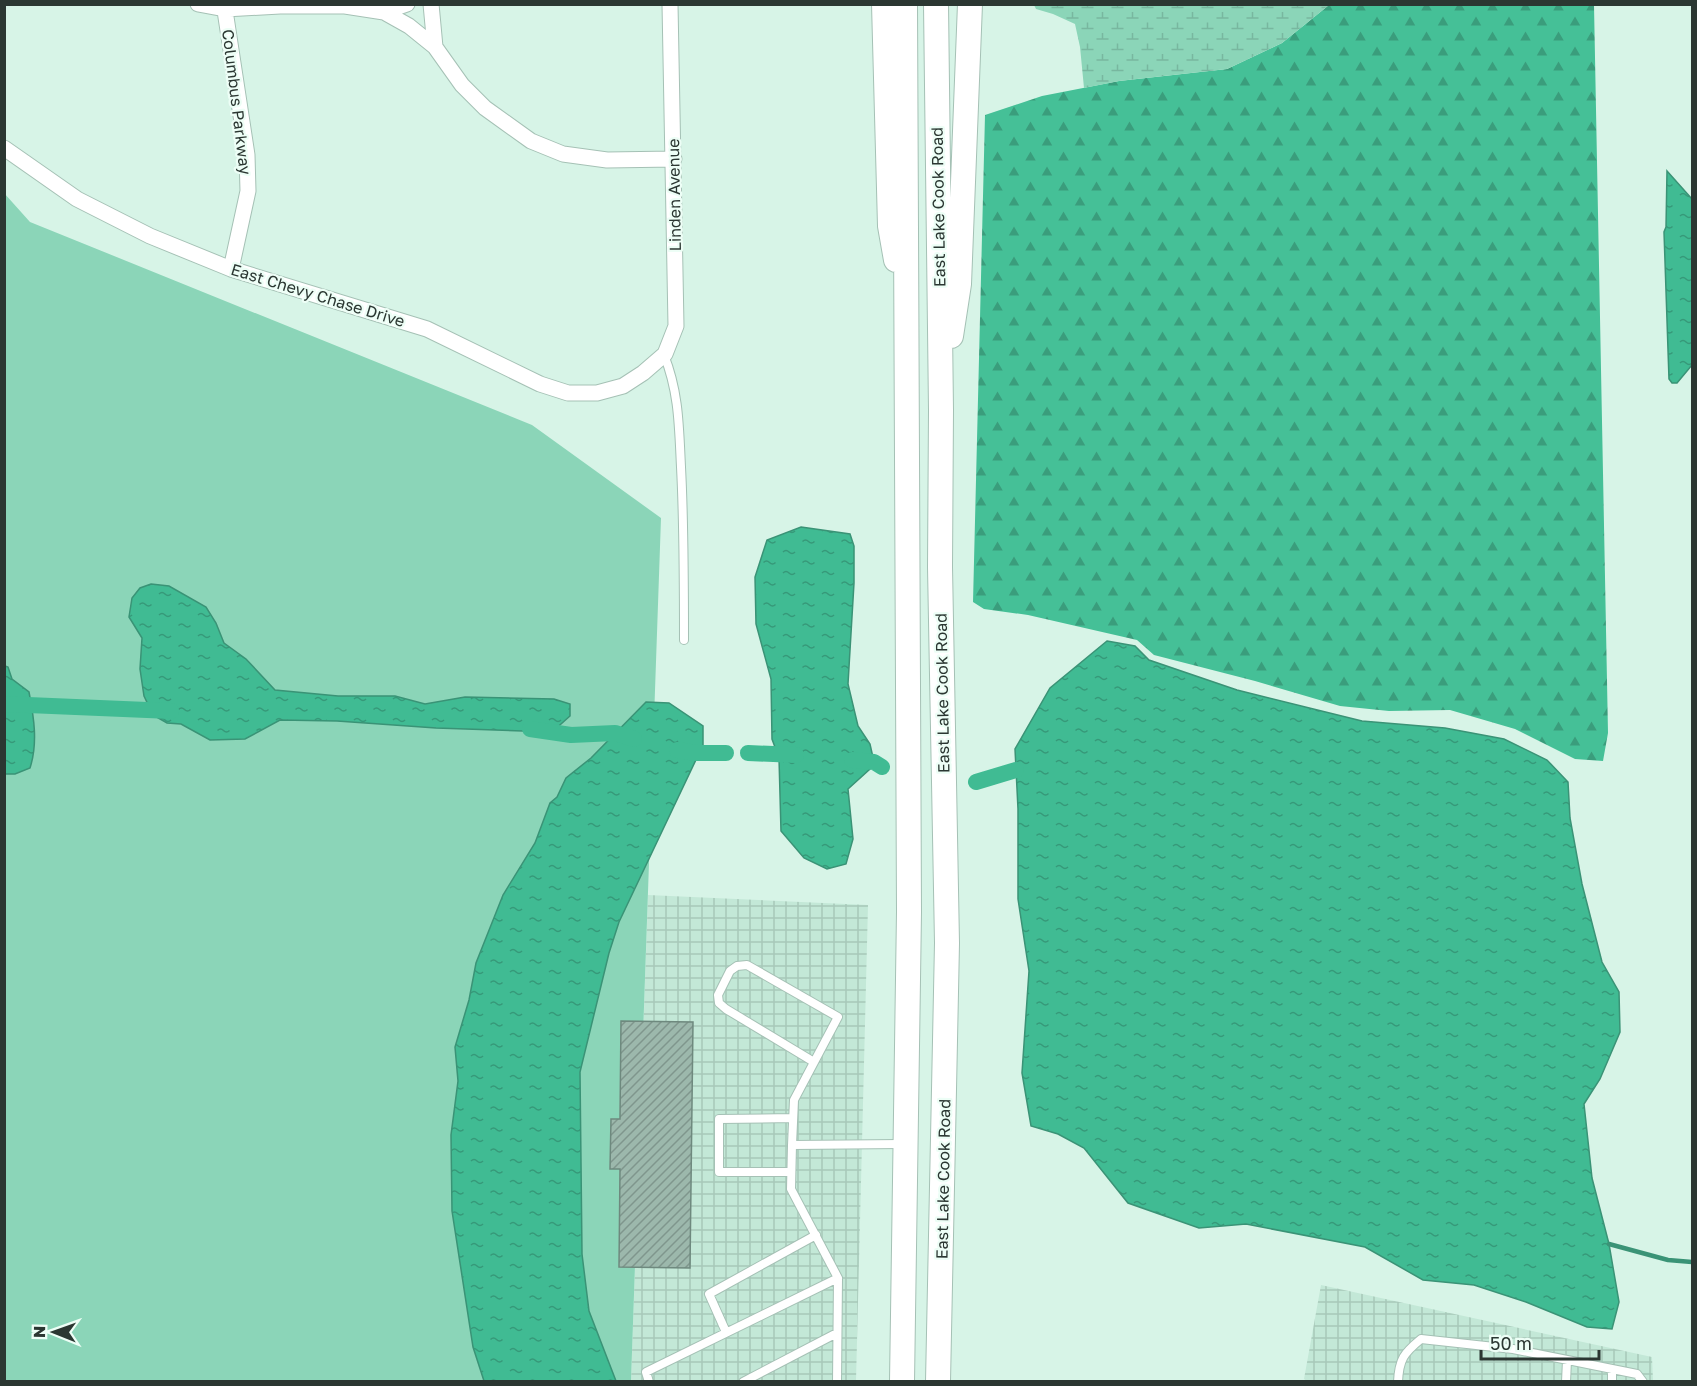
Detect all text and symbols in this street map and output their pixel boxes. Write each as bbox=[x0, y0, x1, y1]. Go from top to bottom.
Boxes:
street label: Columbus Parkway bbox=[218, 28, 256, 176]
street label: East Lake Cook Road bbox=[927, 127, 949, 287]
street label: Linden Avenue bbox=[663, 138, 685, 252]
street label: East Chevy Chase Drive bbox=[229, 259, 407, 331]
street label: East Lake Cook Road bbox=[931, 613, 953, 773]
street label: East Lake Cook Road bbox=[932, 1099, 954, 1259]
north arrow bbox=[24, 1302, 84, 1362]
scale bar bbox=[1481, 1323, 1600, 1361]
text: N bbox=[29, 1325, 49, 1338]
text: 50 m bbox=[1490, 1332, 1532, 1354]

